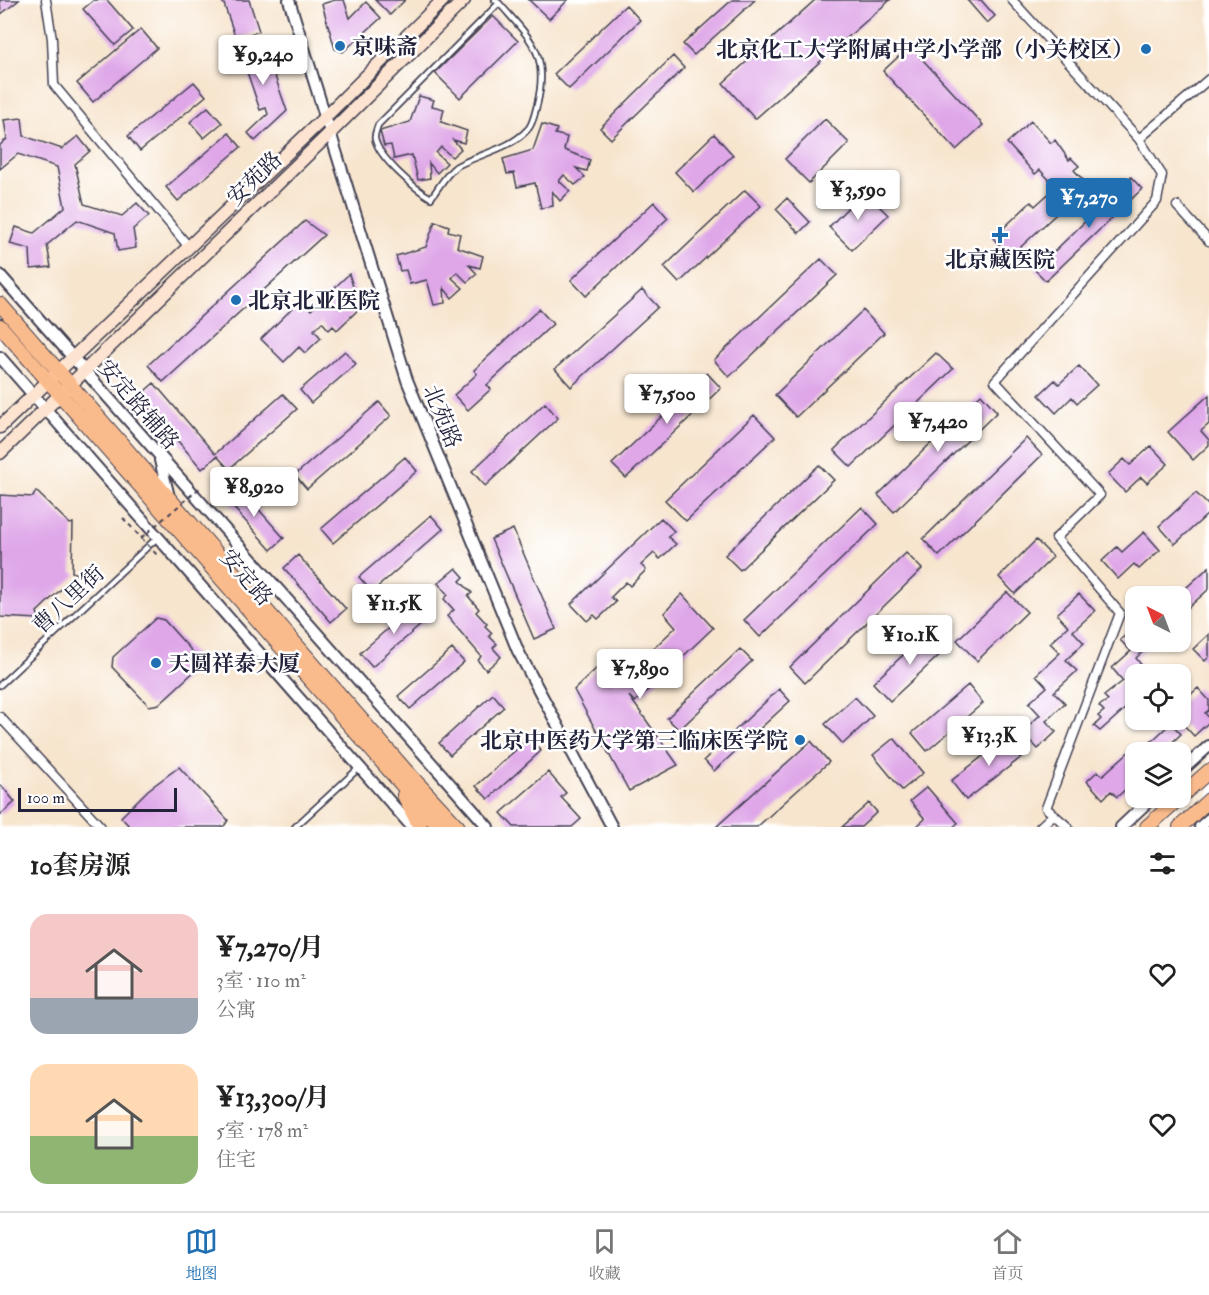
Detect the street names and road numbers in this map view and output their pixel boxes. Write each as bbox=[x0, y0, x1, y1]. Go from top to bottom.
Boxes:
street label: 安苑路 bbox=[221, 146, 288, 212]
street label: 安定路辅路 bbox=[92, 354, 185, 455]
street label: 北苑路 bbox=[417, 381, 467, 452]
street label: 安定路 bbox=[214, 544, 278, 612]
street label: 曹八里街 bbox=[27, 559, 110, 640]

